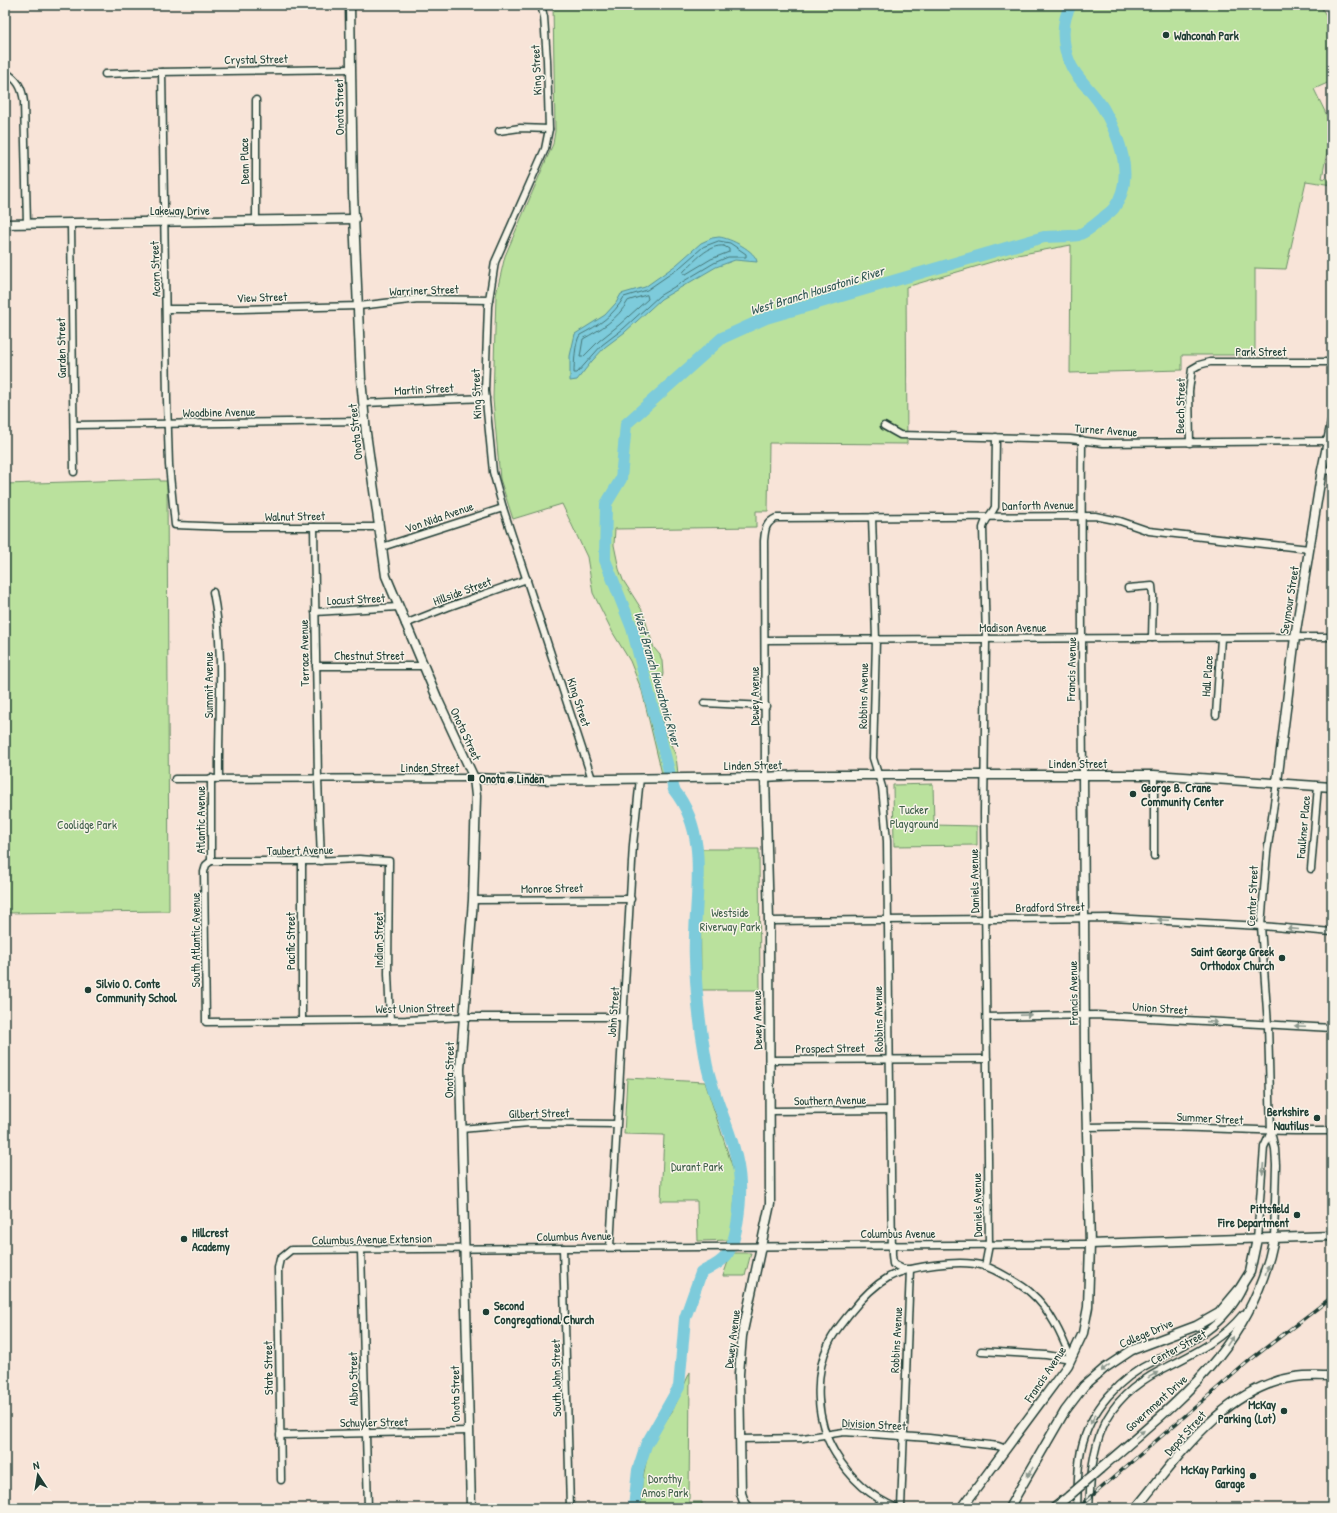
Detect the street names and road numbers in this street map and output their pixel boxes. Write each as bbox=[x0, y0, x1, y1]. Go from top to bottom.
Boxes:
street label: King Street bbox=[526, 44, 546, 96]
street label: Crystal Street bbox=[224, 50, 289, 68]
street label: Onota Street bbox=[330, 78, 348, 135]
street label: Dean Place bbox=[235, 137, 253, 184]
street label: Lakeway Drive bbox=[150, 202, 210, 219]
street label: Acorn Street bbox=[145, 240, 164, 297]
street label: Warriner Street bbox=[389, 280, 460, 300]
street label: View Street bbox=[236, 288, 288, 306]
street label: Garden Street bbox=[52, 317, 70, 378]
street label: Park Street bbox=[1236, 343, 1287, 360]
street label: King Street bbox=[467, 368, 485, 420]
street label: Beech Street bbox=[1171, 377, 1189, 434]
street label: Martin Street bbox=[394, 379, 455, 399]
street label: Onota Street bbox=[344, 402, 366, 461]
street label: Woodbine Avenue bbox=[182, 403, 256, 421]
street label: Turner Avenue bbox=[1074, 419, 1138, 441]
street label: Danforth Avenue bbox=[1002, 496, 1074, 514]
street label: Von Nida Avenue bbox=[402, 497, 476, 537]
street label: Walnut Street bbox=[265, 507, 326, 525]
street label: Seymour Street bbox=[1275, 564, 1303, 635]
street label: Hillside Street bbox=[430, 572, 494, 609]
street label: Locust Street bbox=[326, 589, 386, 609]
street label: Terrace Avenue bbox=[295, 619, 313, 687]
street label: Madison Avenue bbox=[979, 619, 1047, 636]
street label: Francis Avenue bbox=[1062, 636, 1080, 702]
street label: Chestnut Street bbox=[334, 647, 405, 664]
street label: Summit Avenue bbox=[200, 651, 217, 718]
street label: Hall Place bbox=[1197, 655, 1217, 697]
street label: Robbins Avenue bbox=[854, 663, 872, 729]
street label: Dewey Avenue bbox=[746, 666, 763, 726]
street label: King Street bbox=[563, 675, 595, 729]
street label: Onota Street bbox=[446, 705, 486, 764]
street label: Linden Street bbox=[1049, 755, 1108, 772]
street label: Linden Street bbox=[724, 756, 783, 774]
street label: Linden Street bbox=[401, 759, 460, 776]
street label: Atlantic Avenue bbox=[192, 786, 209, 854]
street label: Faulkner Place bbox=[1292, 795, 1314, 860]
street label: Taubert Avenue bbox=[266, 841, 334, 859]
street label: Daniels Avenue bbox=[965, 848, 983, 913]
street label: Center Street bbox=[1242, 864, 1262, 927]
street label: Monroe Street bbox=[521, 879, 584, 897]
street label: South Atlantic Avenue bbox=[187, 892, 204, 988]
street label: Bradford Street bbox=[1015, 898, 1086, 916]
street label: Pacific Street bbox=[282, 911, 299, 970]
street label: Indian Street bbox=[370, 911, 387, 968]
street label: Francis Avenue bbox=[1064, 960, 1082, 1026]
street label: John Street bbox=[603, 985, 623, 1038]
street label: Robbins Avenue bbox=[869, 986, 887, 1052]
street label: Dewey Avenue bbox=[748, 990, 766, 1050]
street label: Union Street bbox=[1132, 998, 1189, 1018]
street label: West Union Street bbox=[375, 999, 456, 1017]
street label: Prospect Street bbox=[795, 1039, 866, 1057]
street label: Onota Street bbox=[440, 1041, 458, 1098]
street label: Southern Avenue bbox=[794, 1091, 867, 1109]
street label: Gilbert Street bbox=[508, 1104, 570, 1122]
street label: Summer Street bbox=[1176, 1108, 1245, 1128]
street label: Daniels Avenue bbox=[968, 1172, 986, 1237]
street label: Columbus Avenue bbox=[860, 1225, 936, 1242]
street label: Columbus Avenue bbox=[536, 1227, 612, 1245]
street label: Columbus Avenue Extension bbox=[312, 1229, 432, 1249]
street label: Robbins Avenue bbox=[886, 1306, 906, 1373]
street label: Dewey Avenue bbox=[720, 1308, 744, 1369]
street label: College Drive bbox=[1117, 1314, 1176, 1352]
street label: Center Street bbox=[1147, 1325, 1210, 1369]
street label: South John Street bbox=[547, 1338, 565, 1417]
street label: State Street bbox=[259, 1340, 277, 1395]
street label: Francis Avenue bbox=[1019, 1342, 1070, 1406]
street label: Albro Street bbox=[344, 1351, 362, 1406]
street label: Onota Street bbox=[446, 1365, 464, 1422]
street label: Government Drive bbox=[1121, 1370, 1191, 1435]
street label: Depot Street bbox=[1160, 1406, 1210, 1459]
street label: Schuyler Street bbox=[340, 1413, 409, 1431]
street label: Division Street bbox=[842, 1414, 907, 1434]

